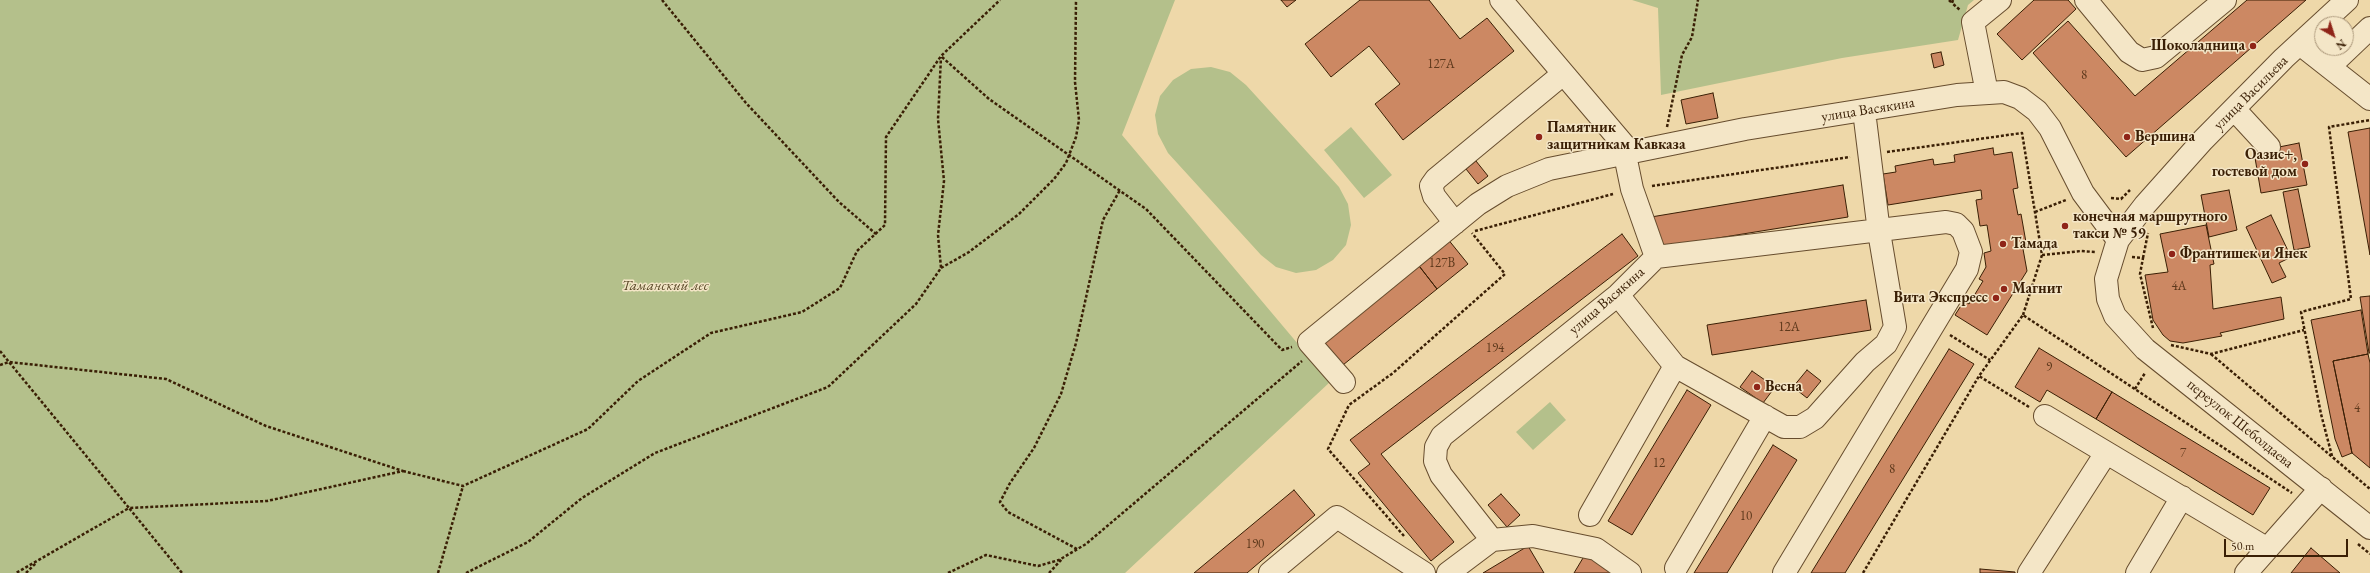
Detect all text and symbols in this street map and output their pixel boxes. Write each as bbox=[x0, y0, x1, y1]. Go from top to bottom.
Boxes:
north arrow bbox=[2314, 16, 2354, 56]
text: N bbox=[2333, 36, 2349, 53]
place label: Шоколадница bbox=[2151, 37, 2245, 55]
marker: Шоколадница bbox=[2248, 41, 2258, 51]
street label: улица Васильева bbox=[2210, 52, 2292, 134]
house number: 127А bbox=[1427, 56, 1455, 72]
house number: 8 bbox=[2081, 67, 2087, 83]
street label: улица Васякина bbox=[1820, 94, 1916, 126]
place label: Памятник защитникам Кавказа bbox=[1547, 119, 1685, 154]
place label: Вершина bbox=[2135, 128, 2195, 146]
marker: Памятник защитникам Кавказа bbox=[1534, 132, 1544, 142]
marker: Вершина bbox=[2122, 132, 2132, 142]
place label: Оазис+, гостевой дом bbox=[2212, 146, 2297, 181]
marker: Оазис+, гостевой дом bbox=[2300, 159, 2310, 169]
place label: конечная маршрутного такси № 59 bbox=[2073, 208, 2228, 243]
marker: конечная маршрутного такси № 59 bbox=[2060, 221, 2070, 231]
place label: Тамада bbox=[2011, 235, 2058, 253]
marker: Тамада bbox=[1998, 239, 2008, 249]
place label: Франтишек и Янек bbox=[2180, 245, 2308, 263]
marker: Франтишек и Янек bbox=[2167, 249, 2177, 259]
house number: 127В bbox=[1429, 255, 1455, 271]
street label: улица Васякина bbox=[1565, 263, 1649, 339]
park label: Таманский лес bbox=[622, 277, 708, 295]
house number: 4А bbox=[2171, 278, 2187, 294]
place label: Магнит bbox=[2012, 280, 2062, 298]
marker: Магнит bbox=[1999, 284, 2009, 294]
place label: Вита Экспресс bbox=[1894, 289, 1988, 307]
marker: Вита Экспресс bbox=[1991, 293, 2001, 303]
house number: 12А bbox=[1778, 319, 1800, 335]
house number: 194 bbox=[1486, 340, 1504, 356]
house number: 9 bbox=[2046, 359, 2052, 375]
street label: переулок Шеболдаева bbox=[2183, 376, 2297, 472]
place label: Весна bbox=[1765, 378, 1802, 396]
marker: Весна bbox=[1752, 382, 1762, 392]
house number: 4 bbox=[2354, 400, 2360, 416]
house number: 7 bbox=[2180, 445, 2186, 461]
house number: 12 bbox=[1653, 455, 1665, 471]
house number: 8 bbox=[1889, 461, 1895, 477]
house number: 10 bbox=[1740, 508, 1752, 524]
scale bar bbox=[2226, 531, 2350, 557]
house number: 190 bbox=[1246, 536, 1264, 552]
text: 50 m bbox=[2231, 538, 2254, 554]

